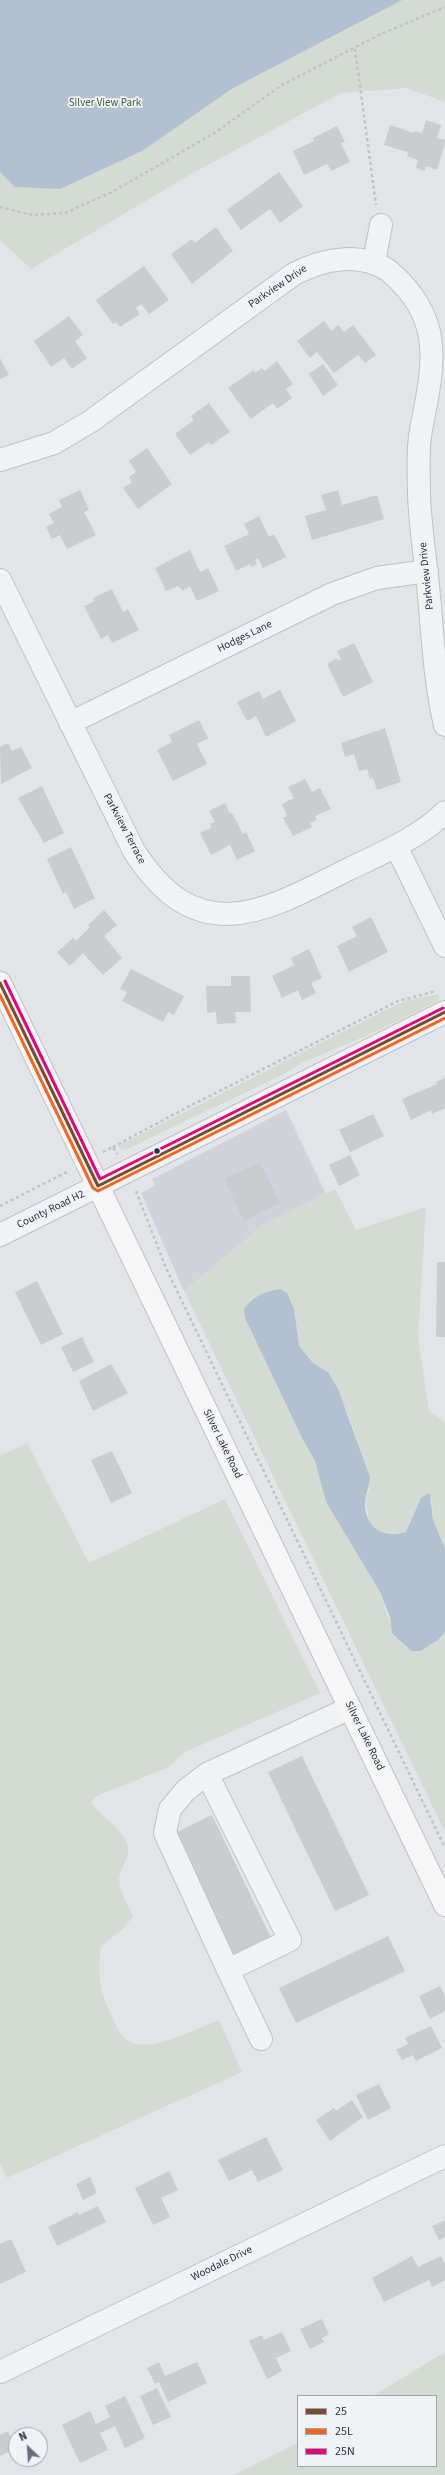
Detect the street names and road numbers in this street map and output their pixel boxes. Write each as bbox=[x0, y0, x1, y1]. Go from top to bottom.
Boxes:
street label: Parkview Drive bbox=[246, 263, 310, 311]
street label: Parkview Drive bbox=[417, 542, 437, 610]
street label: Hodges Lane bbox=[215, 618, 275, 656]
street label: Parkview Terrace bbox=[100, 792, 148, 866]
street label: County Road H2 bbox=[15, 1188, 87, 1232]
street label: Silver Lake Road bbox=[200, 1407, 244, 1481]
street label: Silver Lake Road bbox=[342, 1699, 386, 1773]
street label: Woodale Drive bbox=[189, 2243, 255, 2285]

